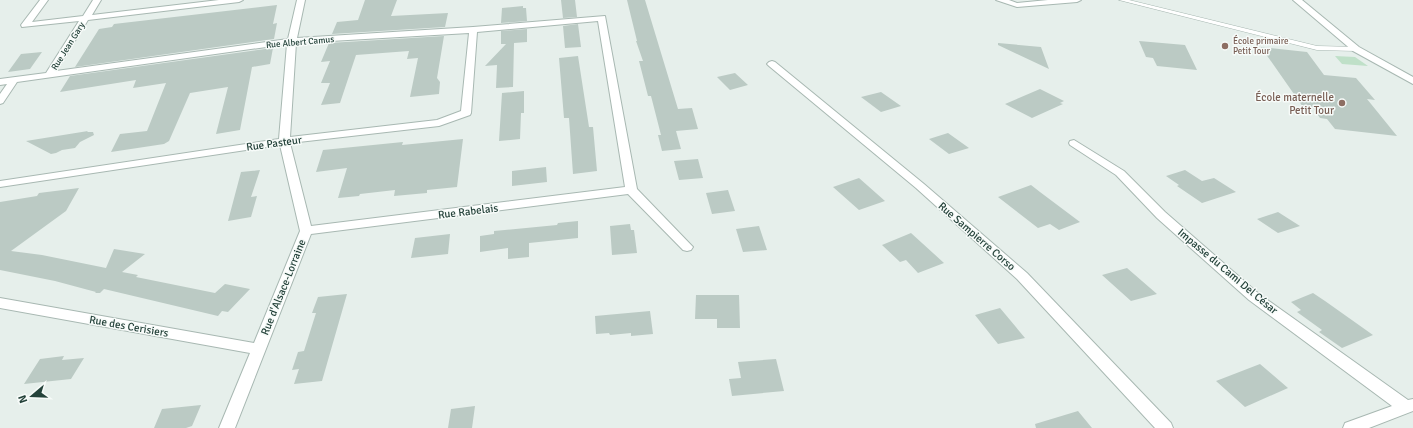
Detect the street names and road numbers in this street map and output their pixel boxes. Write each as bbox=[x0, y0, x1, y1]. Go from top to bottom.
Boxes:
street label: Rue Jean Gary bbox=[49, 19, 88, 72]
street label: Rue Albert Camus bbox=[265, 34, 335, 51]
street label: Rue Pasteur bbox=[245, 133, 303, 154]
street label: Rue Sampierre Corso bbox=[936, 199, 1018, 274]
street label: Rue Rabelais bbox=[437, 201, 499, 222]
street label: Impasse du Cami Del César bbox=[1175, 226, 1280, 317]
street label: Rue d'Alsace-Lorraine bbox=[258, 237, 309, 337]
street label: Rue des Cerisiers bbox=[88, 313, 170, 340]

